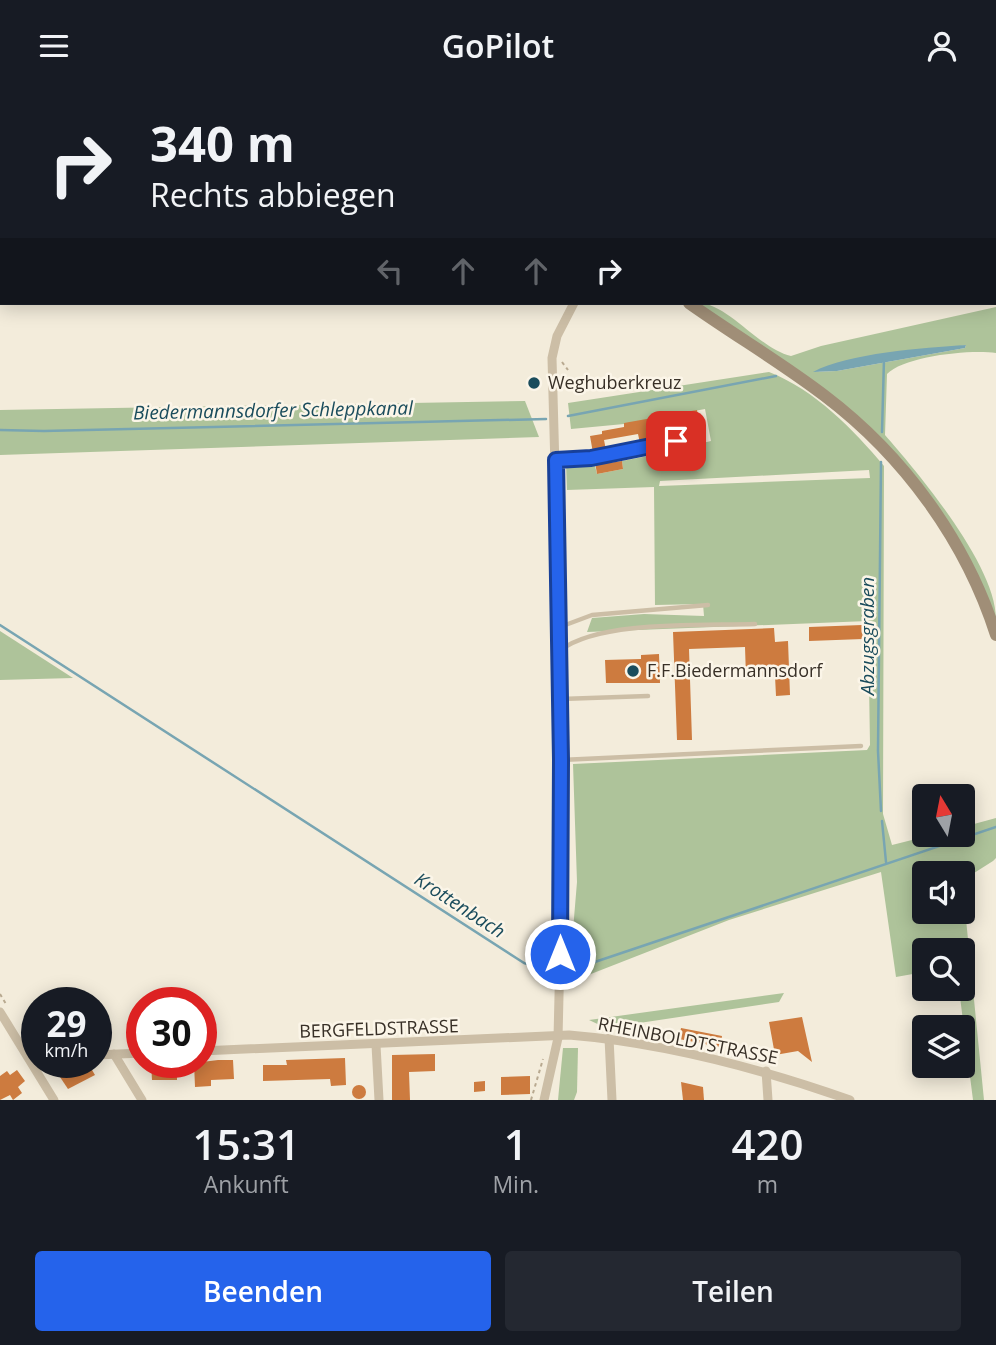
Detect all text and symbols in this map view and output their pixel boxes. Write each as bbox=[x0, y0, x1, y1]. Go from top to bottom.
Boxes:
text: GoPilot bbox=[442, 24, 554, 67]
icon: menu bbox=[35, 27, 73, 65]
icon: person bbox=[923, 27, 961, 65]
text: 340 m bbox=[150, 110, 295, 176]
icon: right bbox=[35, 119, 126, 210]
text: Rechts abbiegen bbox=[150, 173, 396, 216]
icon: left bbox=[371, 252, 409, 290]
icon: ahead bbox=[444, 252, 482, 290]
icon: ahead bbox=[517, 252, 555, 290]
icon: right bbox=[590, 252, 628, 290]
place label: Weghuberkreuz bbox=[548, 370, 681, 394]
marker: Weghuberkreuz bbox=[526, 375, 542, 391]
water label: Biedermannsdorfer Schleppkanal bbox=[133, 395, 414, 425]
pin bbox=[646, 411, 706, 471]
icon: arrive bbox=[657, 422, 695, 460]
water label: Abzugsgraben bbox=[854, 577, 880, 697]
place label: F.F.Biedermannsdorf bbox=[647, 658, 823, 682]
marker: F.F.Biedermannsdorf bbox=[625, 663, 641, 679]
north arrow bbox=[912, 784, 975, 847]
map controls bbox=[912, 784, 975, 1078]
button: sound bbox=[912, 861, 975, 924]
water label: Krottenbach bbox=[410, 866, 510, 944]
position arrow bbox=[523, 917, 597, 991]
button: search bbox=[912, 938, 975, 1001]
speed limit sign: 30 bbox=[126, 987, 217, 1078]
text: 29 bbox=[46, 1000, 87, 1047]
street label: RHEINBOLDTSTRASSE bbox=[596, 1011, 780, 1069]
street label: BERGFELDSTRASSE bbox=[299, 1013, 459, 1043]
button: layers bbox=[912, 1015, 975, 1078]
text: km/h bbox=[45, 1038, 88, 1062]
text: 15:31 bbox=[192, 1115, 300, 1172]
text: 1 bbox=[504, 1115, 528, 1172]
text: 420 bbox=[731, 1115, 804, 1172]
text: Ankunft bbox=[204, 1168, 289, 1200]
text: Min. bbox=[492, 1168, 539, 1200]
text: m bbox=[757, 1168, 778, 1200]
button: Beenden bbox=[35, 1251, 491, 1331]
button: Teilen bbox=[505, 1251, 961, 1331]

